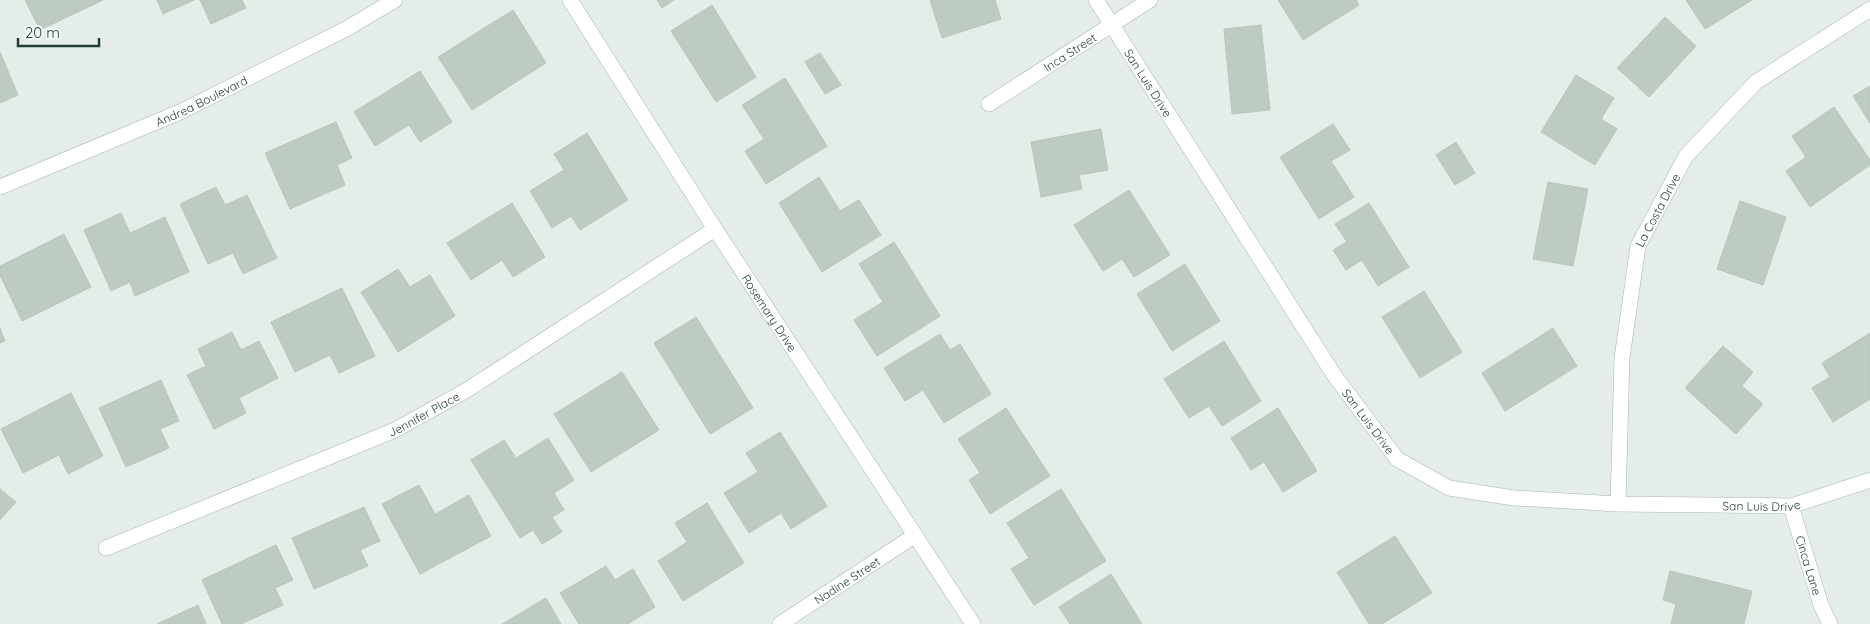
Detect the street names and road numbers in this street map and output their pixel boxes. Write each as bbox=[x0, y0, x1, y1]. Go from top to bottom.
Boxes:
street label: Inca Street bbox=[1041, 29, 1099, 74]
street label: San Luis Drive bbox=[1121, 46, 1176, 120]
street label: Andrea Boulevard bbox=[153, 72, 250, 129]
street label: La Costa Drive bbox=[1631, 170, 1683, 249]
street label: Rosemary Drive bbox=[739, 271, 801, 354]
street label: San Luis Drive bbox=[1339, 386, 1398, 457]
street label: Jennifer Place bbox=[386, 388, 462, 439]
street label: San Luis Drive bbox=[1722, 496, 1802, 514]
street label: Cinca Lane bbox=[1793, 534, 1825, 597]
street label: Nadine Street bbox=[811, 553, 883, 607]

